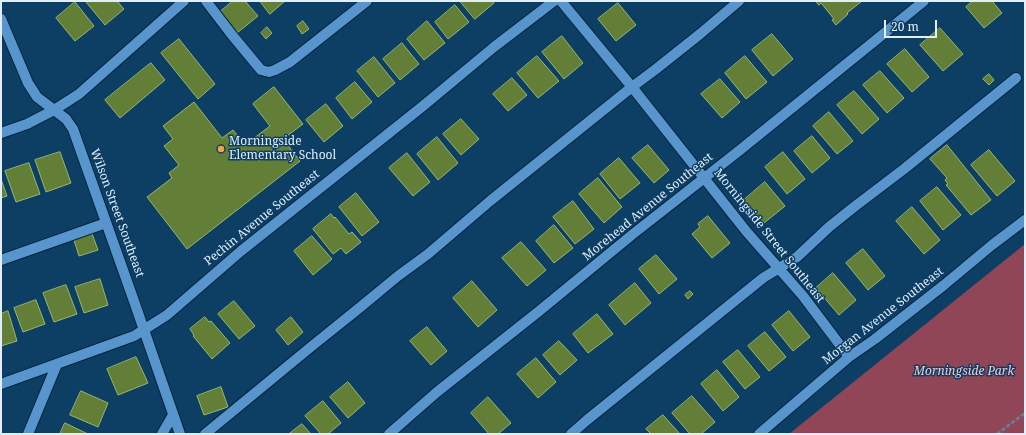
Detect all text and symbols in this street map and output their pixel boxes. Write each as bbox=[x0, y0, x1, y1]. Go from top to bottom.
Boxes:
scale bar bbox=[886, 12, 939, 38]
text: 20 m bbox=[891, 18, 919, 35]
place label: Morningside Elementary School bbox=[229, 135, 336, 163]
marker: Morningside Elementary School bbox=[216, 144, 226, 154]
street label: Wilson Street Southeast bbox=[87, 147, 147, 279]
street label: Morehead Avenue Southeast bbox=[580, 150, 716, 264]
street label: Morningside Street Southeast bbox=[711, 166, 827, 306]
street label: Pechin Avenue Southeast bbox=[202, 167, 322, 269]
street label: Morgan Avenue Southeast bbox=[820, 264, 946, 368]
park label: Morningside Park bbox=[914, 365, 1014, 379]

